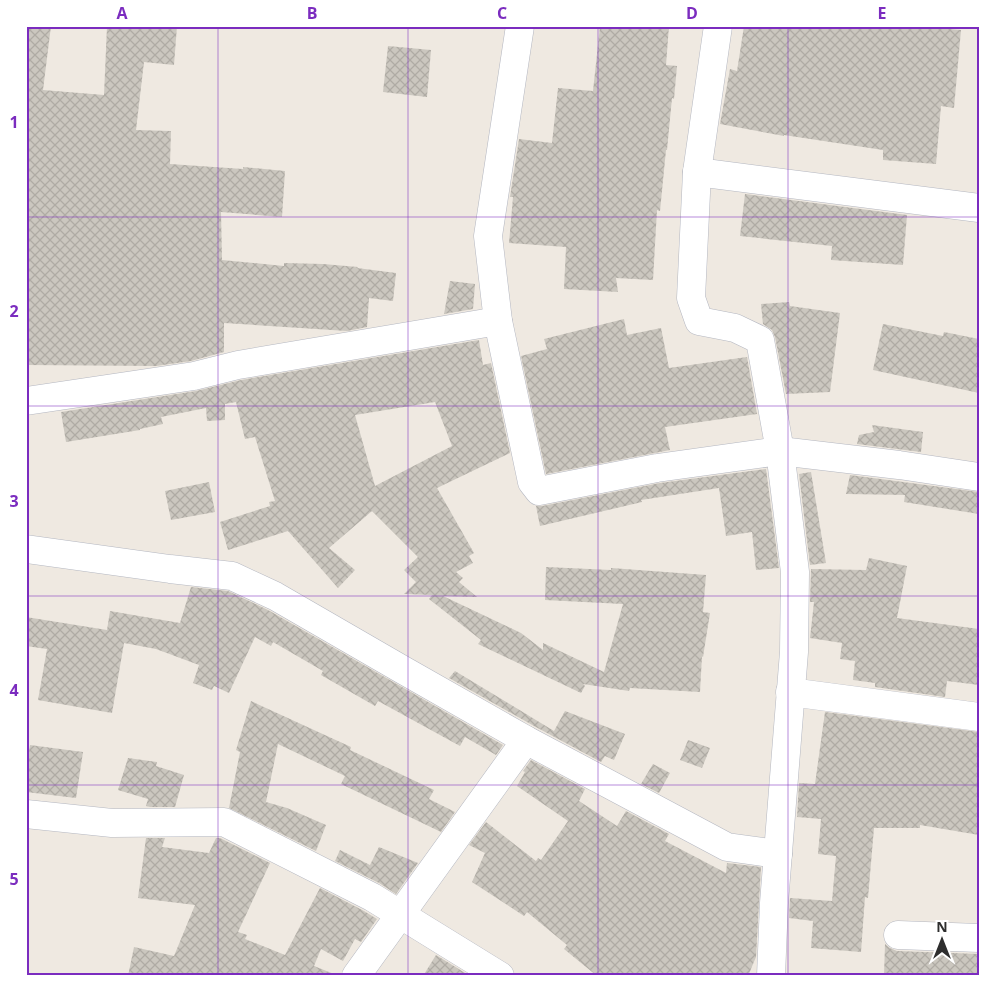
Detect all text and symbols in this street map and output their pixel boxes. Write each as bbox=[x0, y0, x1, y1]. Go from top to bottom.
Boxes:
text: A bbox=[116, 2, 128, 24]
text: B bbox=[307, 2, 317, 24]
text: C bbox=[497, 2, 507, 24]
text: D bbox=[686, 2, 698, 24]
text: E bbox=[878, 2, 887, 24]
text: 1 bbox=[9, 111, 19, 133]
text: 2 bbox=[9, 300, 19, 322]
text: 3 bbox=[9, 490, 19, 512]
text: 4 bbox=[9, 679, 19, 701]
text: 5 bbox=[9, 868, 19, 890]
north arrow bbox=[918, 914, 968, 964]
text: N bbox=[936, 917, 948, 936]

